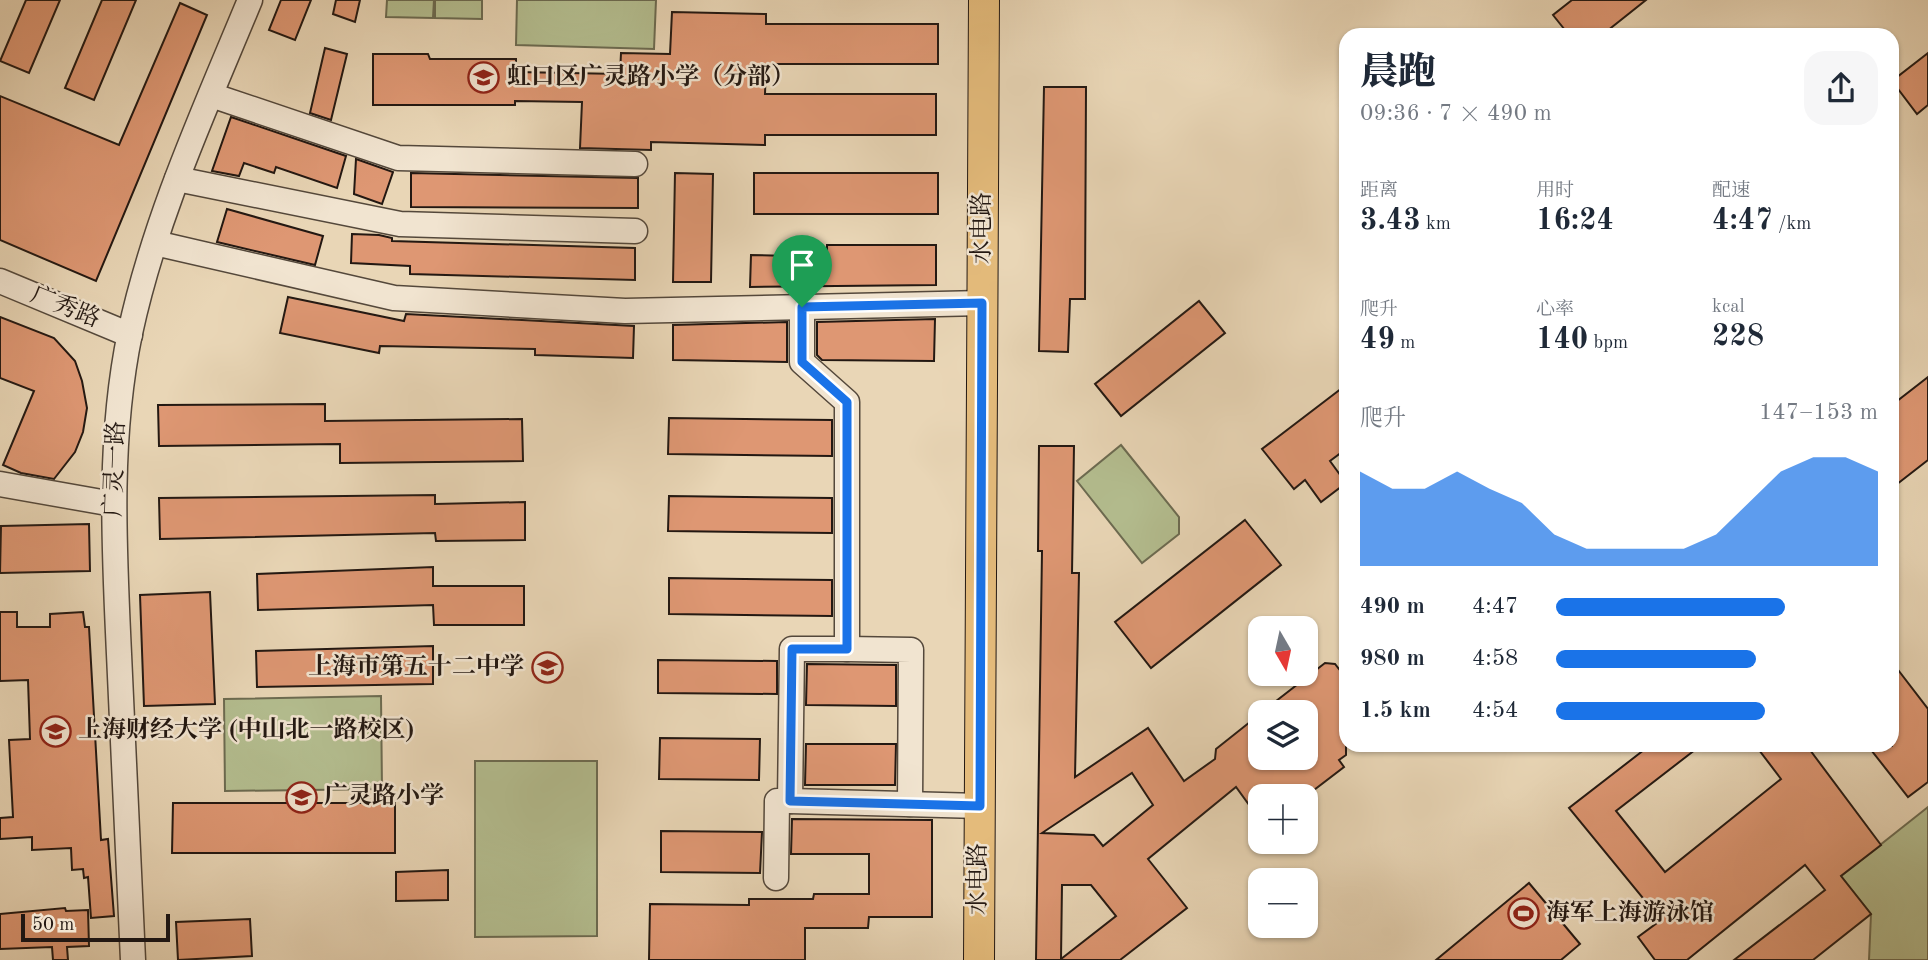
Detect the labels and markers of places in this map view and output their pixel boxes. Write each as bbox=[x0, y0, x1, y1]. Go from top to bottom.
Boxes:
school or university icon: 虹口区广灵路小学（分部） bbox=[467, 61, 501, 95]
place label: 虹口区广灵路小学（分部） bbox=[507, 63, 795, 90]
pin bbox=[772, 235, 832, 307]
school or university icon: 上海市第五十二中学 bbox=[530, 651, 564, 685]
place label: 上海市第五十二中学 bbox=[308, 653, 524, 680]
school or university icon: 上海财经大学 (中山北一路校区) bbox=[38, 714, 72, 748]
place label: 上海财经大学 (中山北一路校区) bbox=[78, 716, 414, 743]
school or university icon: 广灵路小学 bbox=[284, 780, 318, 814]
place label: 广灵路小学 bbox=[324, 782, 444, 809]
sports icon: 海军上海游泳馆 bbox=[1506, 897, 1540, 931]
place label: 海军上海游泳馆 bbox=[1546, 899, 1714, 926]

